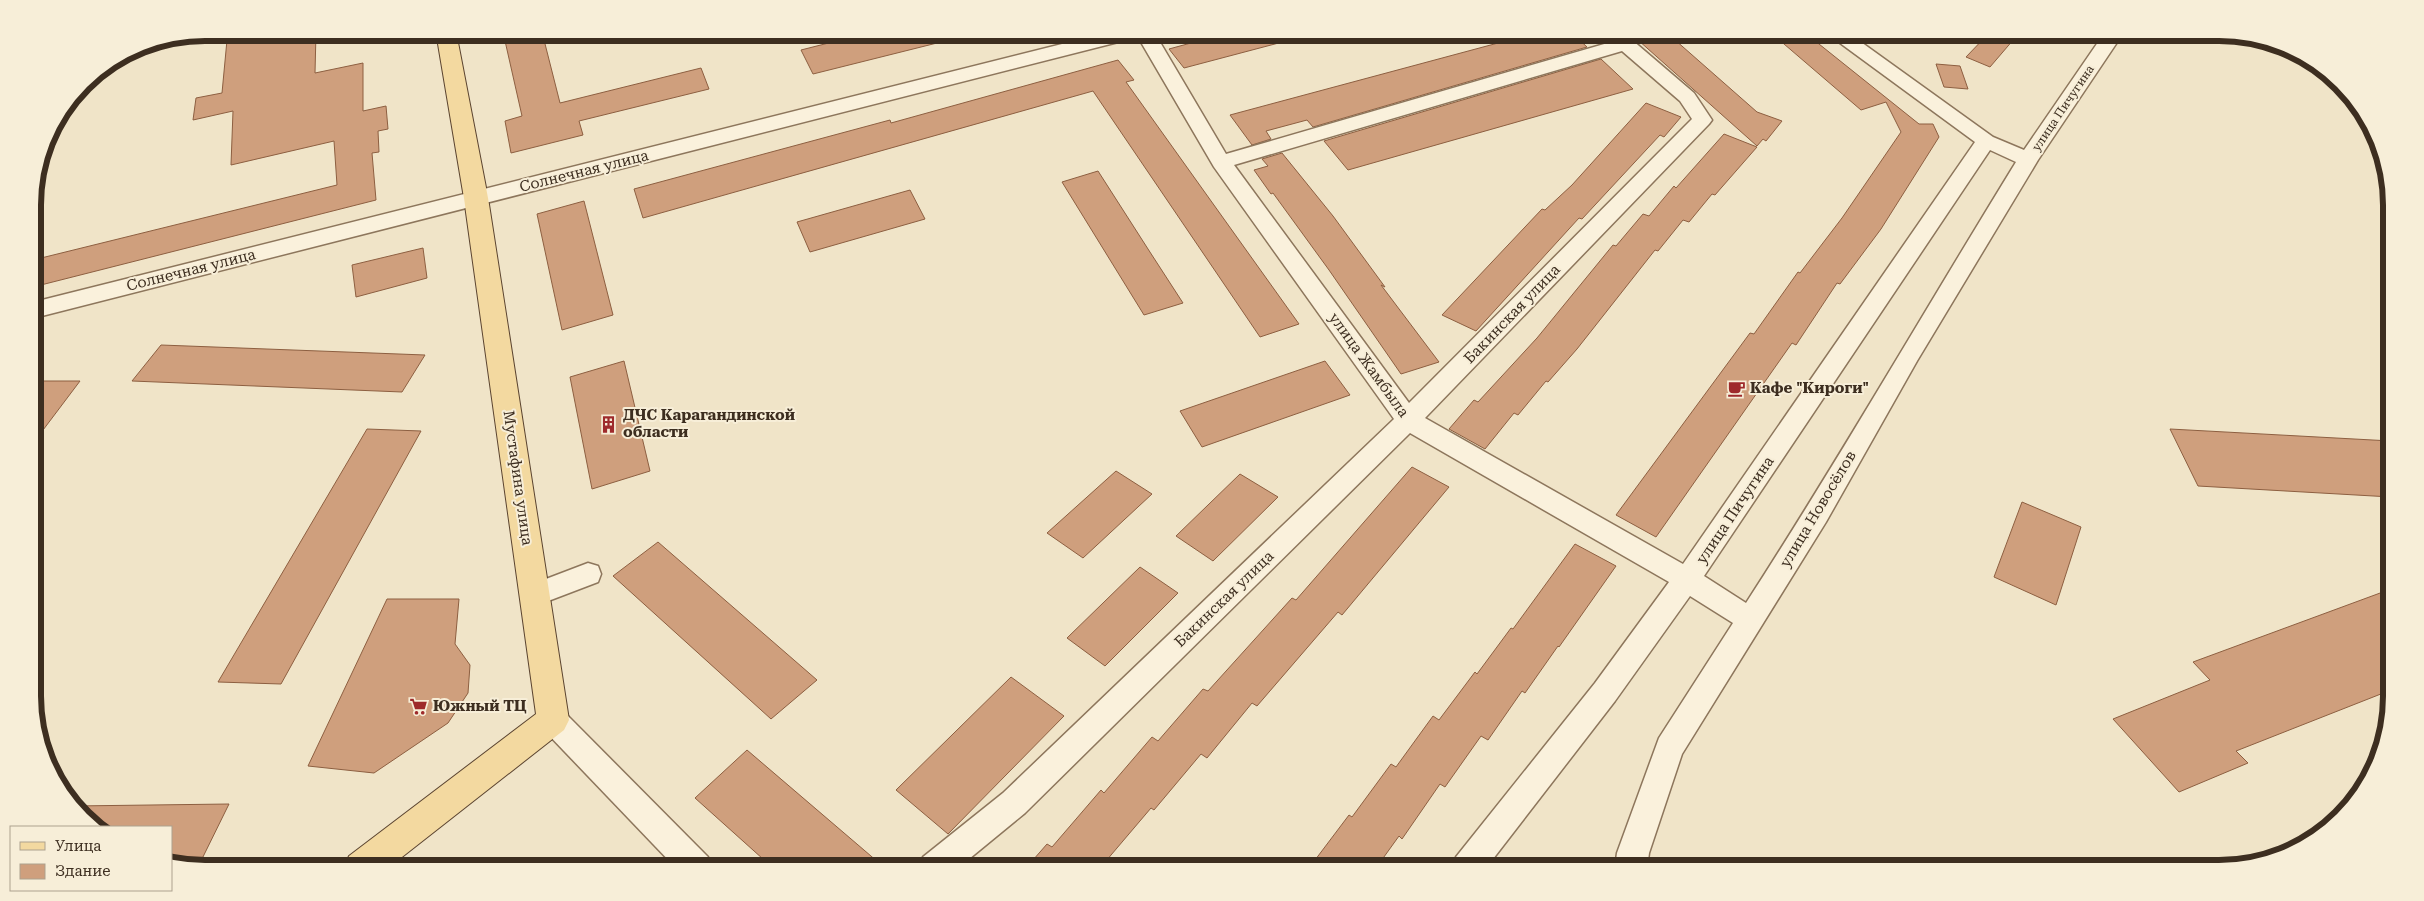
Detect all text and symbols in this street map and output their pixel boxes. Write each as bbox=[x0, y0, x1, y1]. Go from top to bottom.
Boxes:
street label: улица Пичугина bbox=[2029, 62, 2097, 154]
street label: Солнечная улица bbox=[518, 146, 650, 196]
street label: Солнечная улица bbox=[125, 245, 257, 295]
street label: Бакинская улица bbox=[1460, 261, 1564, 367]
street label: улица Жамбыла bbox=[1325, 309, 1413, 421]
cafe icon: Кафе "Кироги" bbox=[1726, 378, 1746, 398]
place label: Кафе "Кироги" bbox=[1750, 379, 1869, 397]
place label: ДЧС Карагандинской области bbox=[623, 406, 795, 441]
street label: Мустафина улица bbox=[500, 409, 536, 547]
building icon: ДЧС Карагандинской области bbox=[599, 414, 619, 434]
street label: улица Новосёлов bbox=[1776, 447, 1860, 571]
street label: улица Пичугина bbox=[1692, 453, 1778, 567]
street label: Бакинская улица bbox=[1171, 547, 1277, 651]
supermarket icon: Южный ТЦ bbox=[409, 696, 429, 716]
place label: Южный ТЦ bbox=[433, 697, 527, 715]
legend bbox=[10, 826, 172, 891]
text: Улица bbox=[55, 837, 101, 855]
text: Здание bbox=[55, 862, 111, 880]

